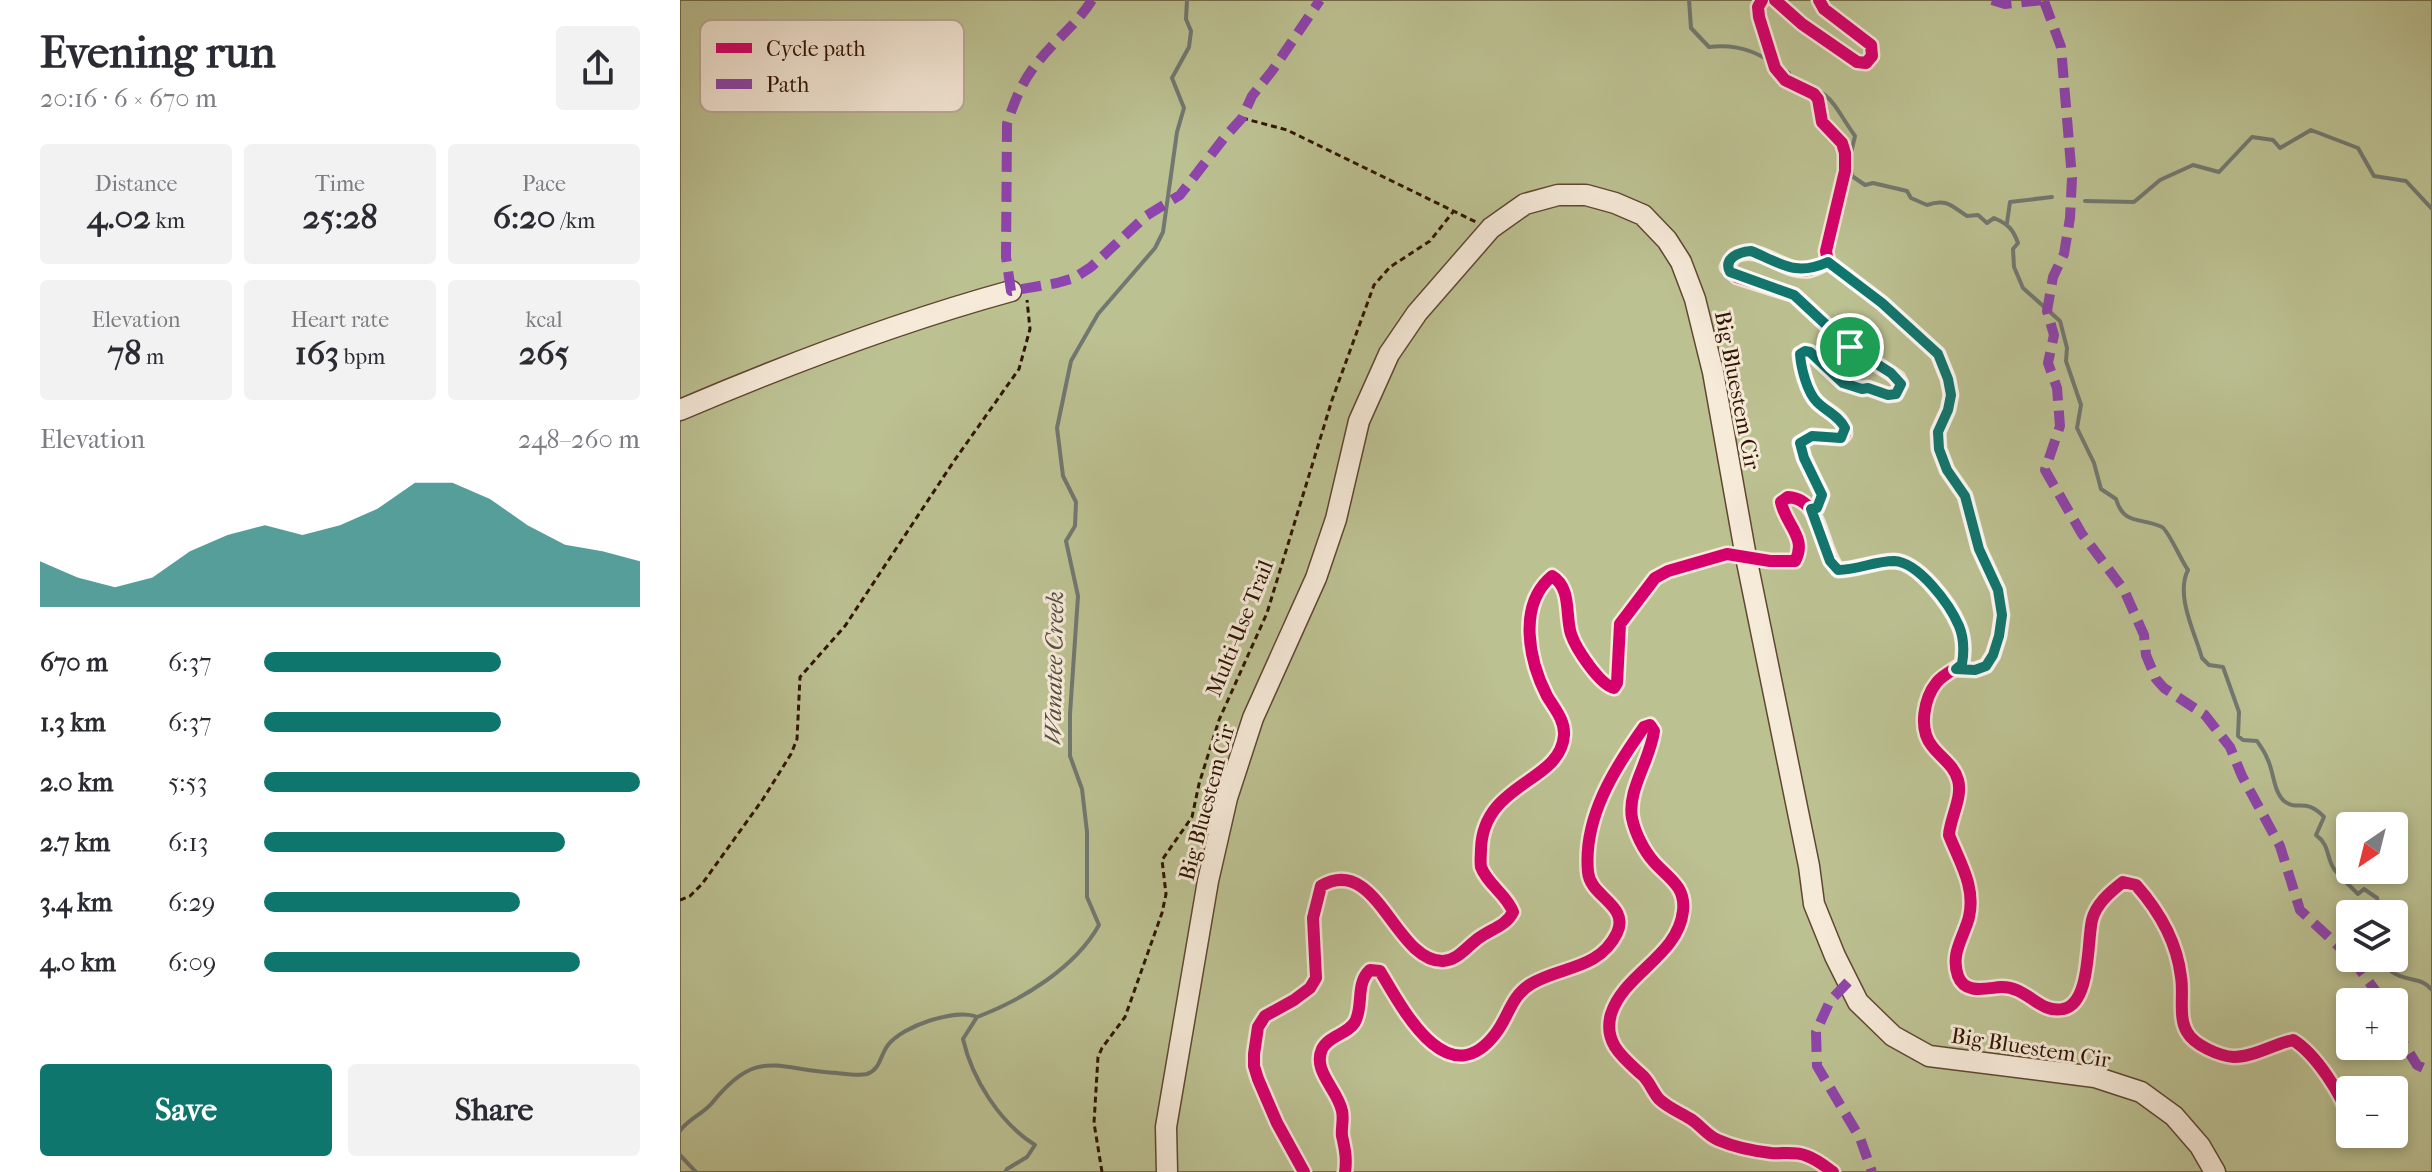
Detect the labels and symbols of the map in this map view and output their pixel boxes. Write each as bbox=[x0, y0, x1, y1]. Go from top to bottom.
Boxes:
legend bbox=[700, 20, 964, 112]
text: Cycle path bbox=[766, 36, 866, 62]
text: Path bbox=[766, 72, 810, 98]
street label: Big Bluestem Cir bbox=[1709, 309, 1765, 472]
pin bbox=[1816, 313, 1884, 381]
street label: Multi-Use Trail bbox=[1201, 556, 1279, 700]
water label: Wanatee Creek bbox=[1039, 591, 1069, 745]
street label: Big Bluestem Cir bbox=[1174, 720, 1241, 883]
north arrow bbox=[2336, 812, 2408, 884]
street label: Big Bluestem Cir bbox=[1949, 1023, 2113, 1074]

